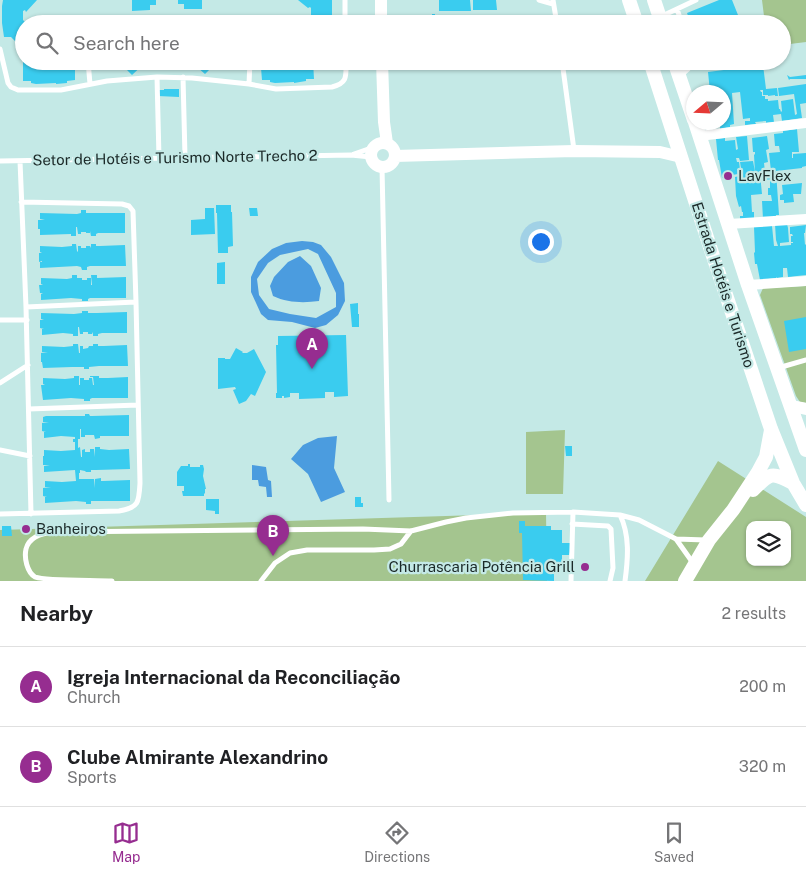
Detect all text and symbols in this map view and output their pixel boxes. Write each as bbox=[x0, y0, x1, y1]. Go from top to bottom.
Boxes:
search box bbox=[15, 15, 791, 70]
icon: search bbox=[33, 29, 61, 57]
text: Search here bbox=[73, 32, 180, 54]
north arrow bbox=[686, 85, 731, 130]
street label: Setor de Hotéis e Turismo Norte Trecho 2 bbox=[32, 147, 318, 168]
place label: LavFlex bbox=[738, 167, 792, 184]
marker: LavFlex bbox=[722, 170, 734, 182]
street label: Estrada Hotéis e Turismo bbox=[689, 200, 758, 370]
your location bbox=[528, 229, 554, 255]
pin: A bbox=[296, 328, 328, 369]
pin: B bbox=[257, 515, 289, 556]
place label: Banheiros bbox=[36, 520, 106, 537]
map controls bbox=[746, 521, 791, 566]
button: layers bbox=[746, 521, 791, 566]
marker: Banheiros bbox=[20, 523, 32, 535]
place label: Churrascaria Potência Grill bbox=[389, 558, 575, 575]
marker: Churrascaria Potência Grill bbox=[579, 561, 591, 573]
text: Nearby bbox=[20, 601, 93, 626]
text: 2 results bbox=[721, 604, 786, 623]
text: Igreja Internacional da Reconciliação bbox=[67, 666, 400, 688]
text: A bbox=[30, 677, 42, 696]
text: 200 m bbox=[739, 677, 786, 696]
text: Church bbox=[67, 688, 121, 707]
text: Clube Almirante Alexandrino bbox=[67, 746, 328, 768]
text: B bbox=[31, 757, 41, 776]
text: 320 m bbox=[739, 757, 786, 776]
text: Sports bbox=[67, 768, 117, 787]
tab: Map bbox=[112, 819, 140, 865]
tab: Directions bbox=[364, 819, 430, 865]
tab: Saved bbox=[654, 819, 694, 865]

